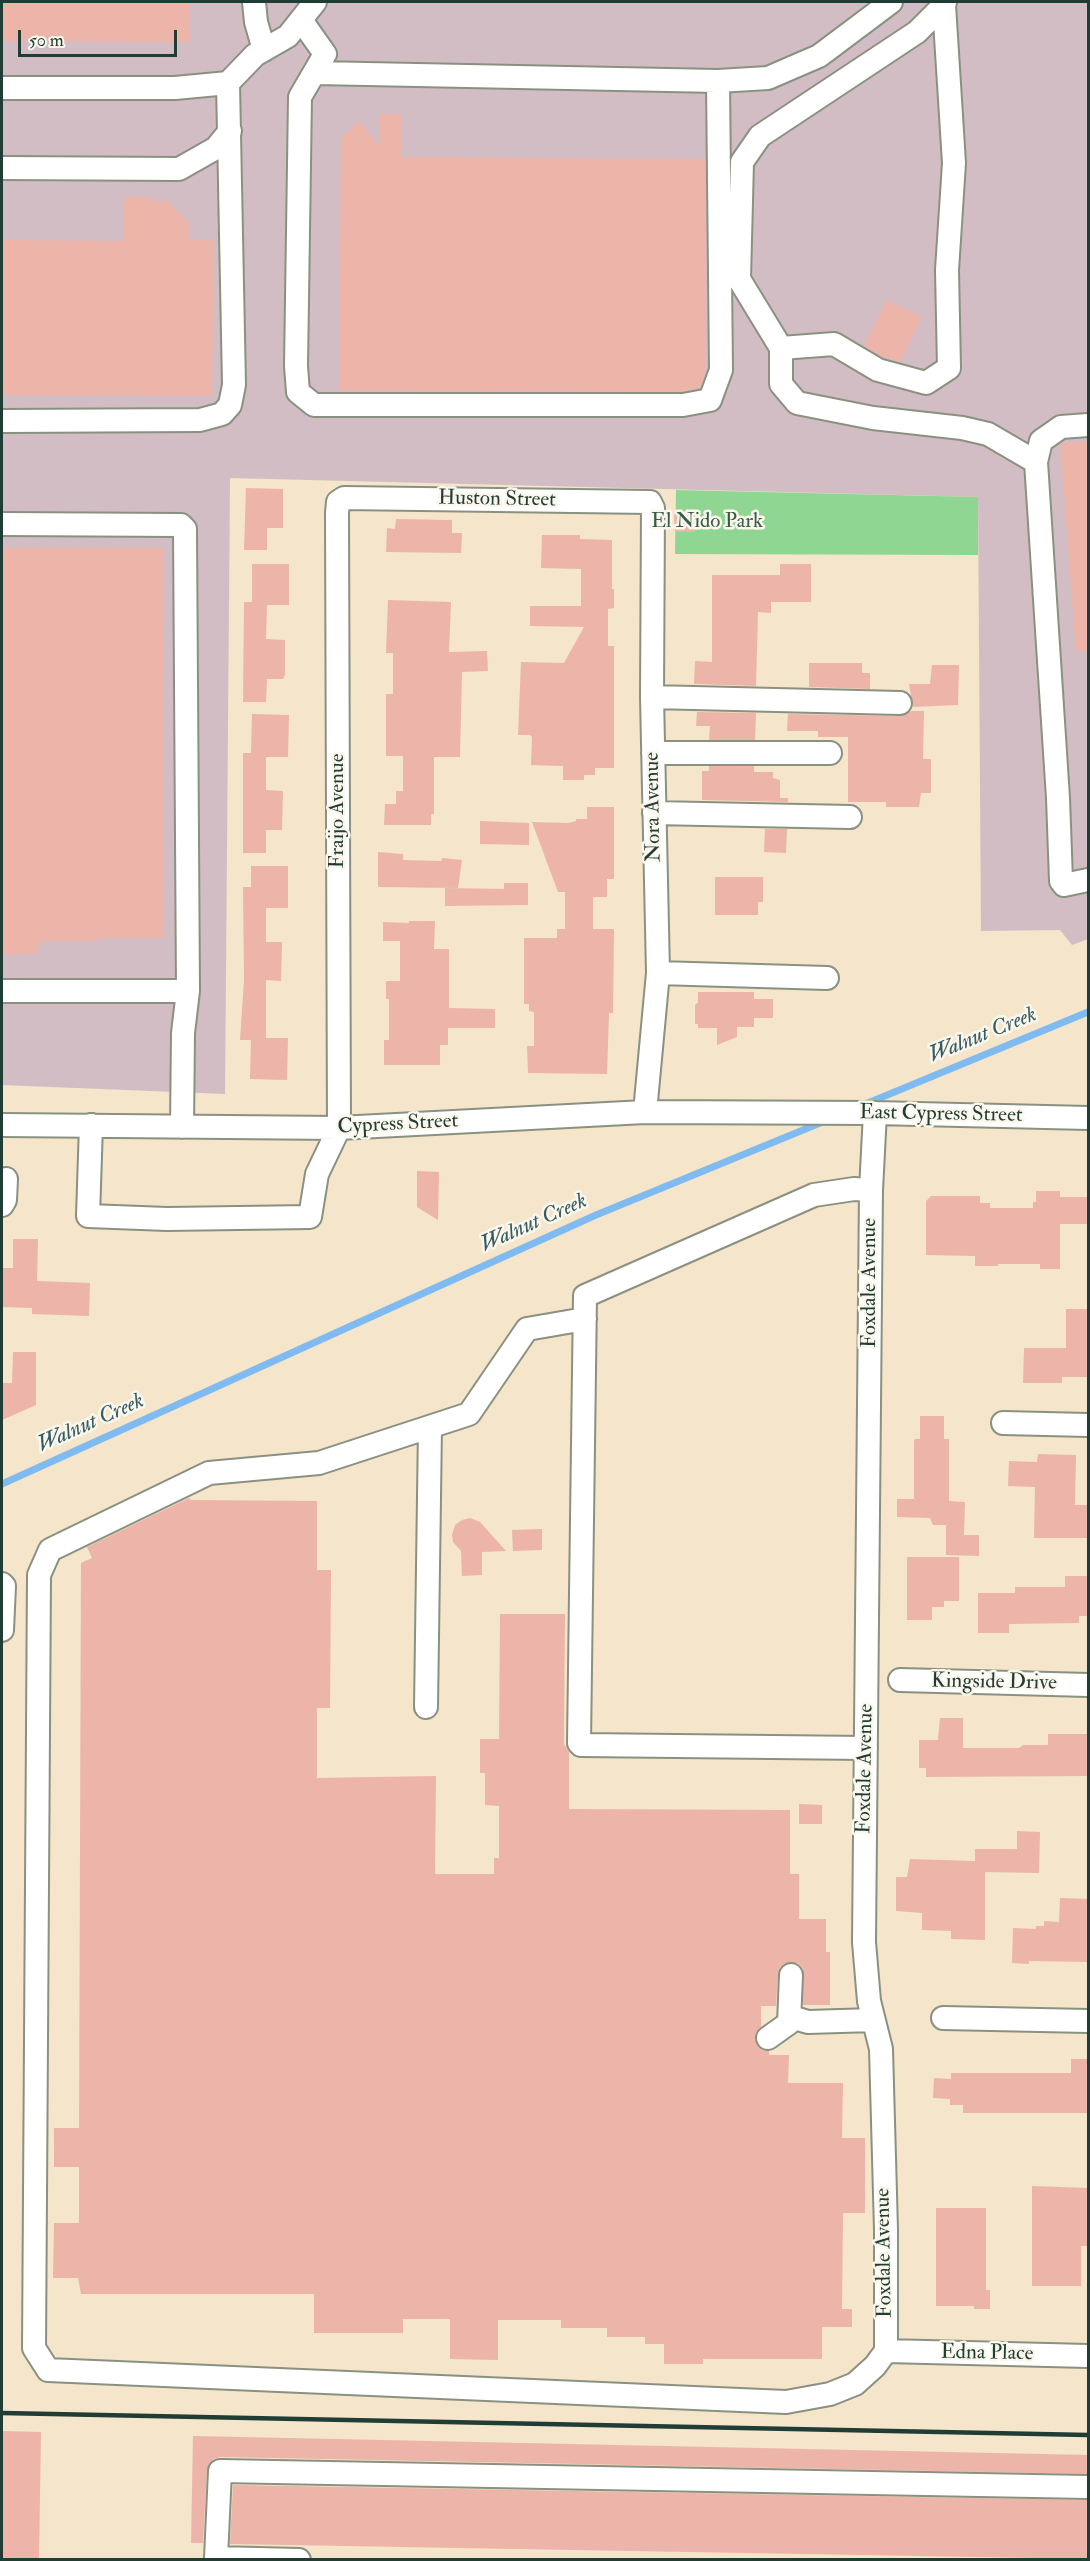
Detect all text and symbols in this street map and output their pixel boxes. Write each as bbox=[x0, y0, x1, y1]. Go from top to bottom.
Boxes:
scale bar bbox=[21, 18, 180, 56]
text: 50 m bbox=[29, 29, 64, 52]
street label: Huston Street bbox=[438, 486, 556, 514]
park label: El Nido Park bbox=[651, 509, 763, 535]
street label: Nora Avenue bbox=[640, 752, 668, 862]
street label: Fraijo Avenue bbox=[325, 754, 351, 868]
water label: Walnut Creek bbox=[925, 1002, 1041, 1070]
street label: East Cypress Street bbox=[859, 1101, 1023, 1129]
street label: Cypress Street bbox=[337, 1109, 459, 1141]
water label: Walnut Creek bbox=[476, 1189, 592, 1259]
street label: Foxdale Avenue bbox=[857, 1218, 883, 1348]
water label: Walnut Creek bbox=[33, 1389, 149, 1459]
street label: Kingside Drive bbox=[931, 1669, 1057, 1697]
street label: Foxdale Avenue bbox=[852, 1704, 880, 1834]
street label: Foxdale Avenue bbox=[871, 2188, 899, 2318]
street label: Edna Place bbox=[940, 2341, 1034, 2367]

